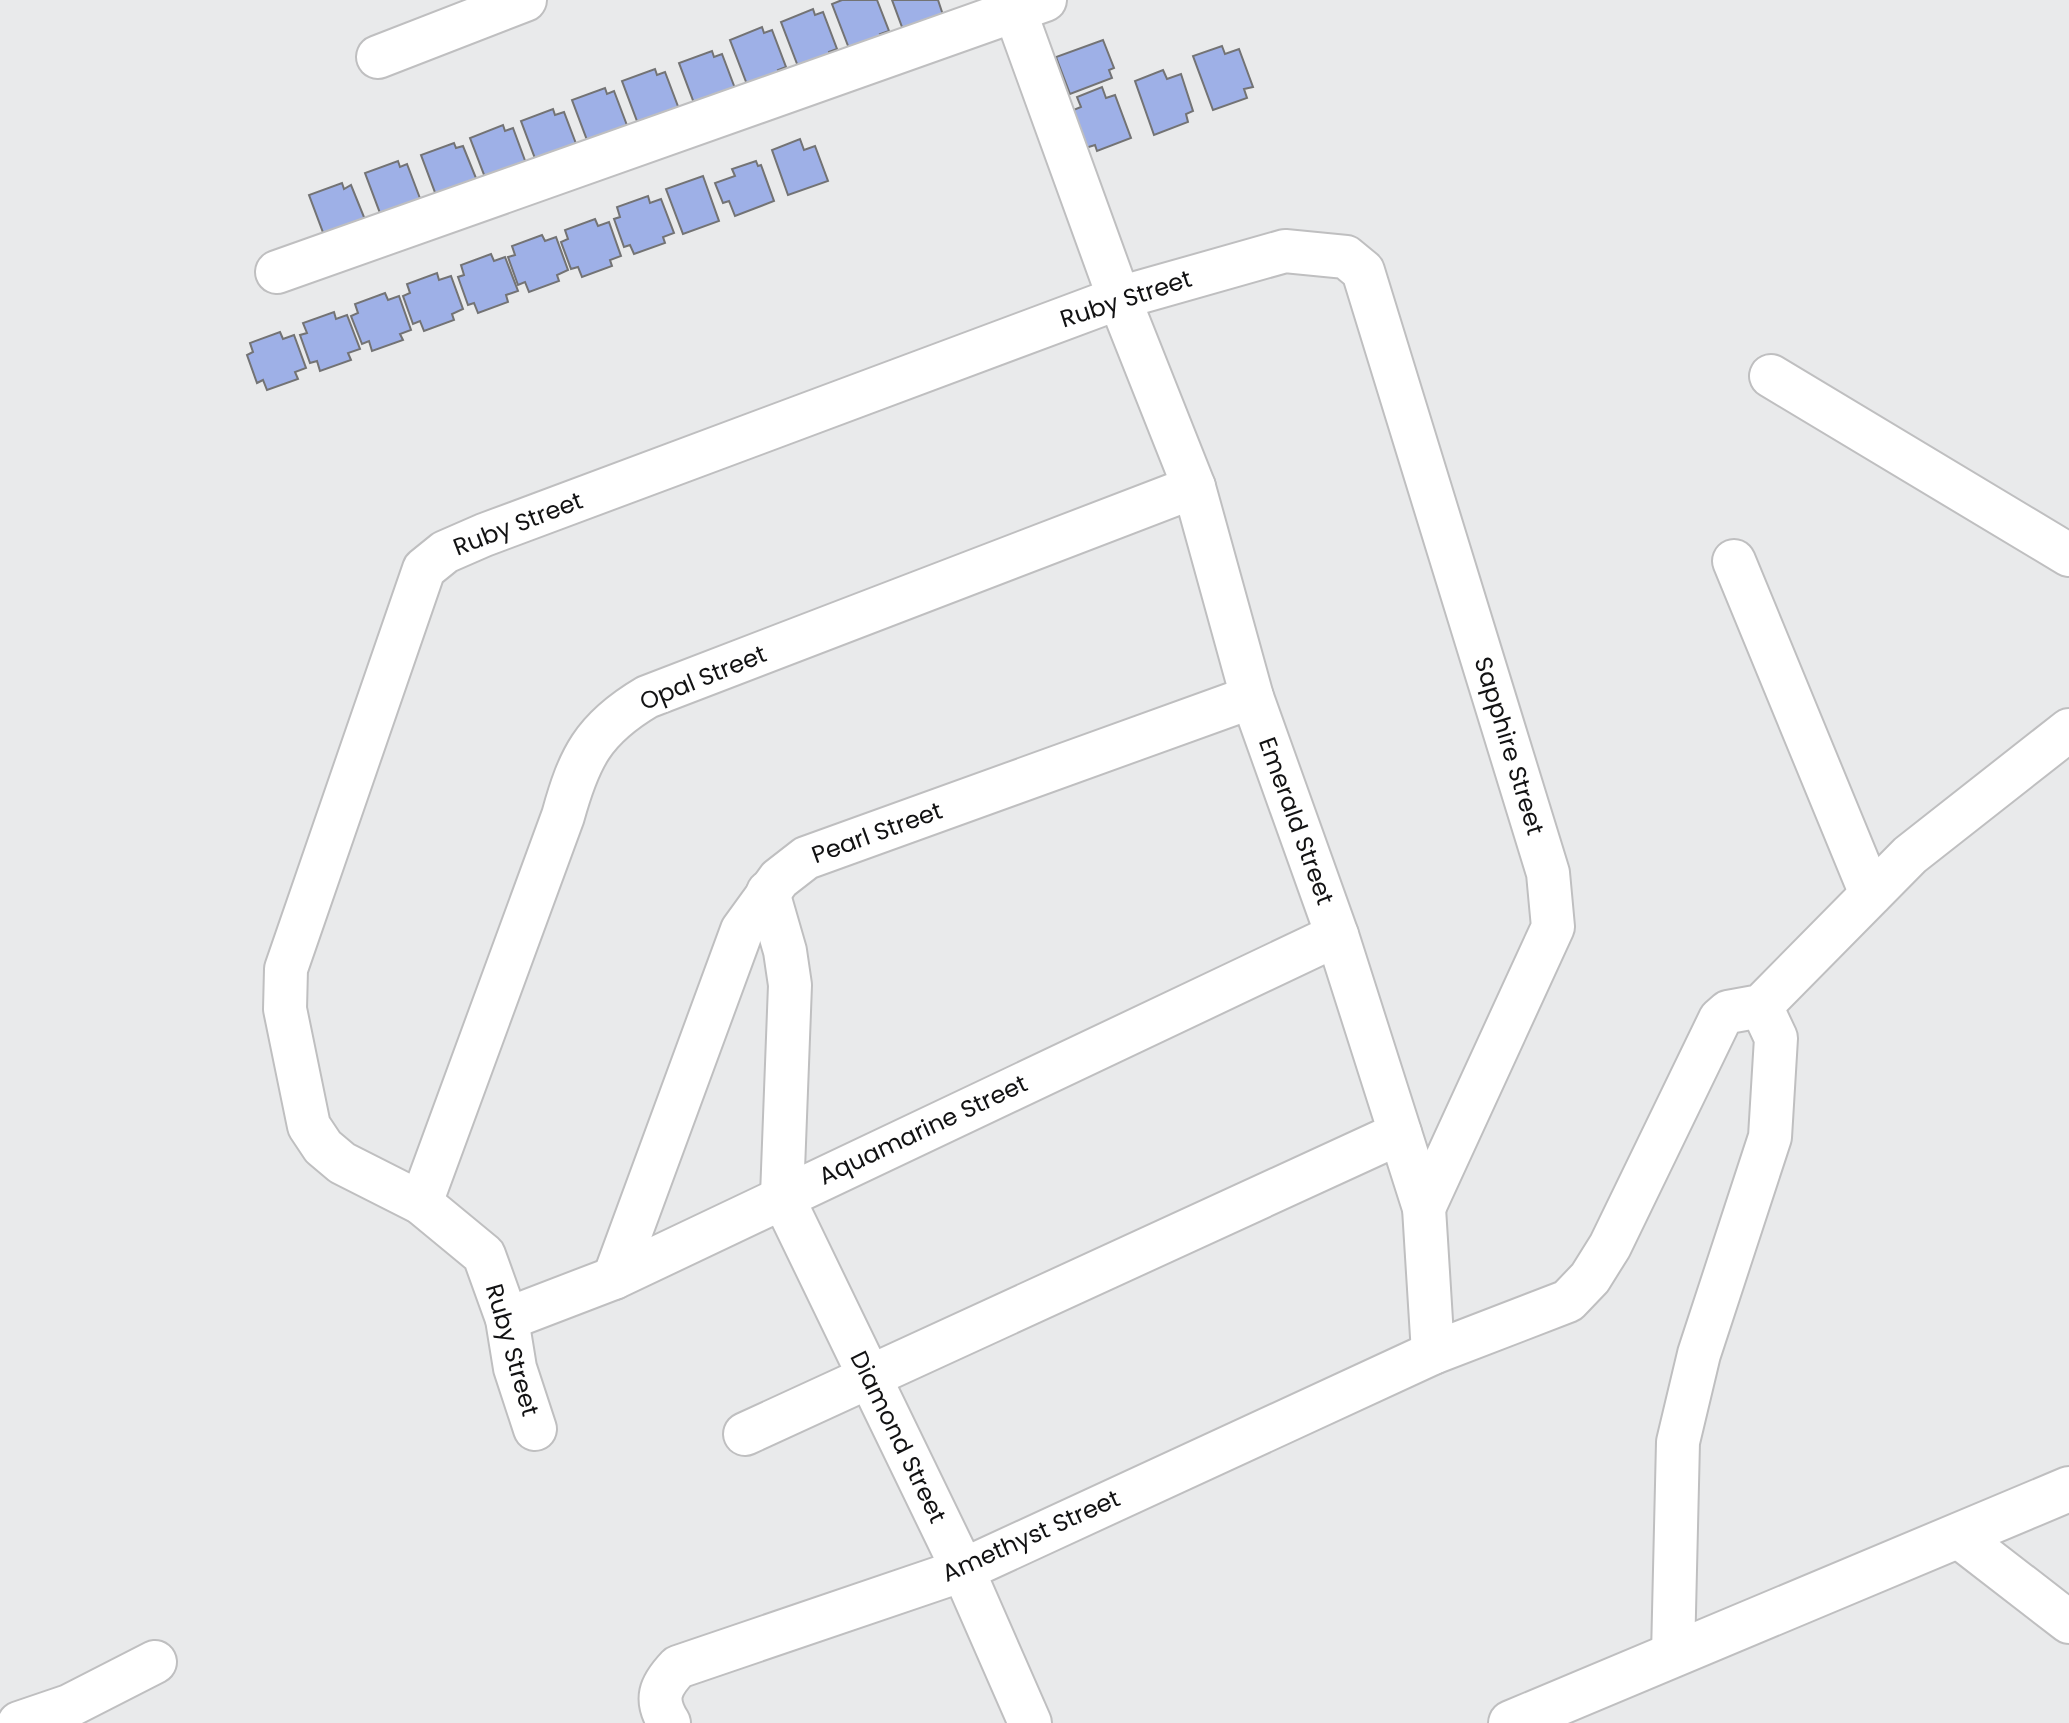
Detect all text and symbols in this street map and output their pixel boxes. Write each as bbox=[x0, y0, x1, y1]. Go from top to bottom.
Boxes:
street label: Ruby Street bbox=[1056, 262, 1196, 335]
street label: Ruby Street bbox=[448, 484, 587, 563]
street label: Opal Street bbox=[635, 637, 771, 718]
street label: Sapphire Street bbox=[1467, 653, 1552, 839]
street label: Emerald Street bbox=[1251, 733, 1342, 909]
street label: Pearl Street bbox=[807, 794, 947, 871]
street label: Aquamarine Street bbox=[813, 1067, 1033, 1192]
street label: Ruby Street bbox=[478, 1280, 547, 1420]
street label: Diamond Street bbox=[843, 1345, 954, 1528]
street label: Amethyst Street bbox=[937, 1482, 1125, 1590]

